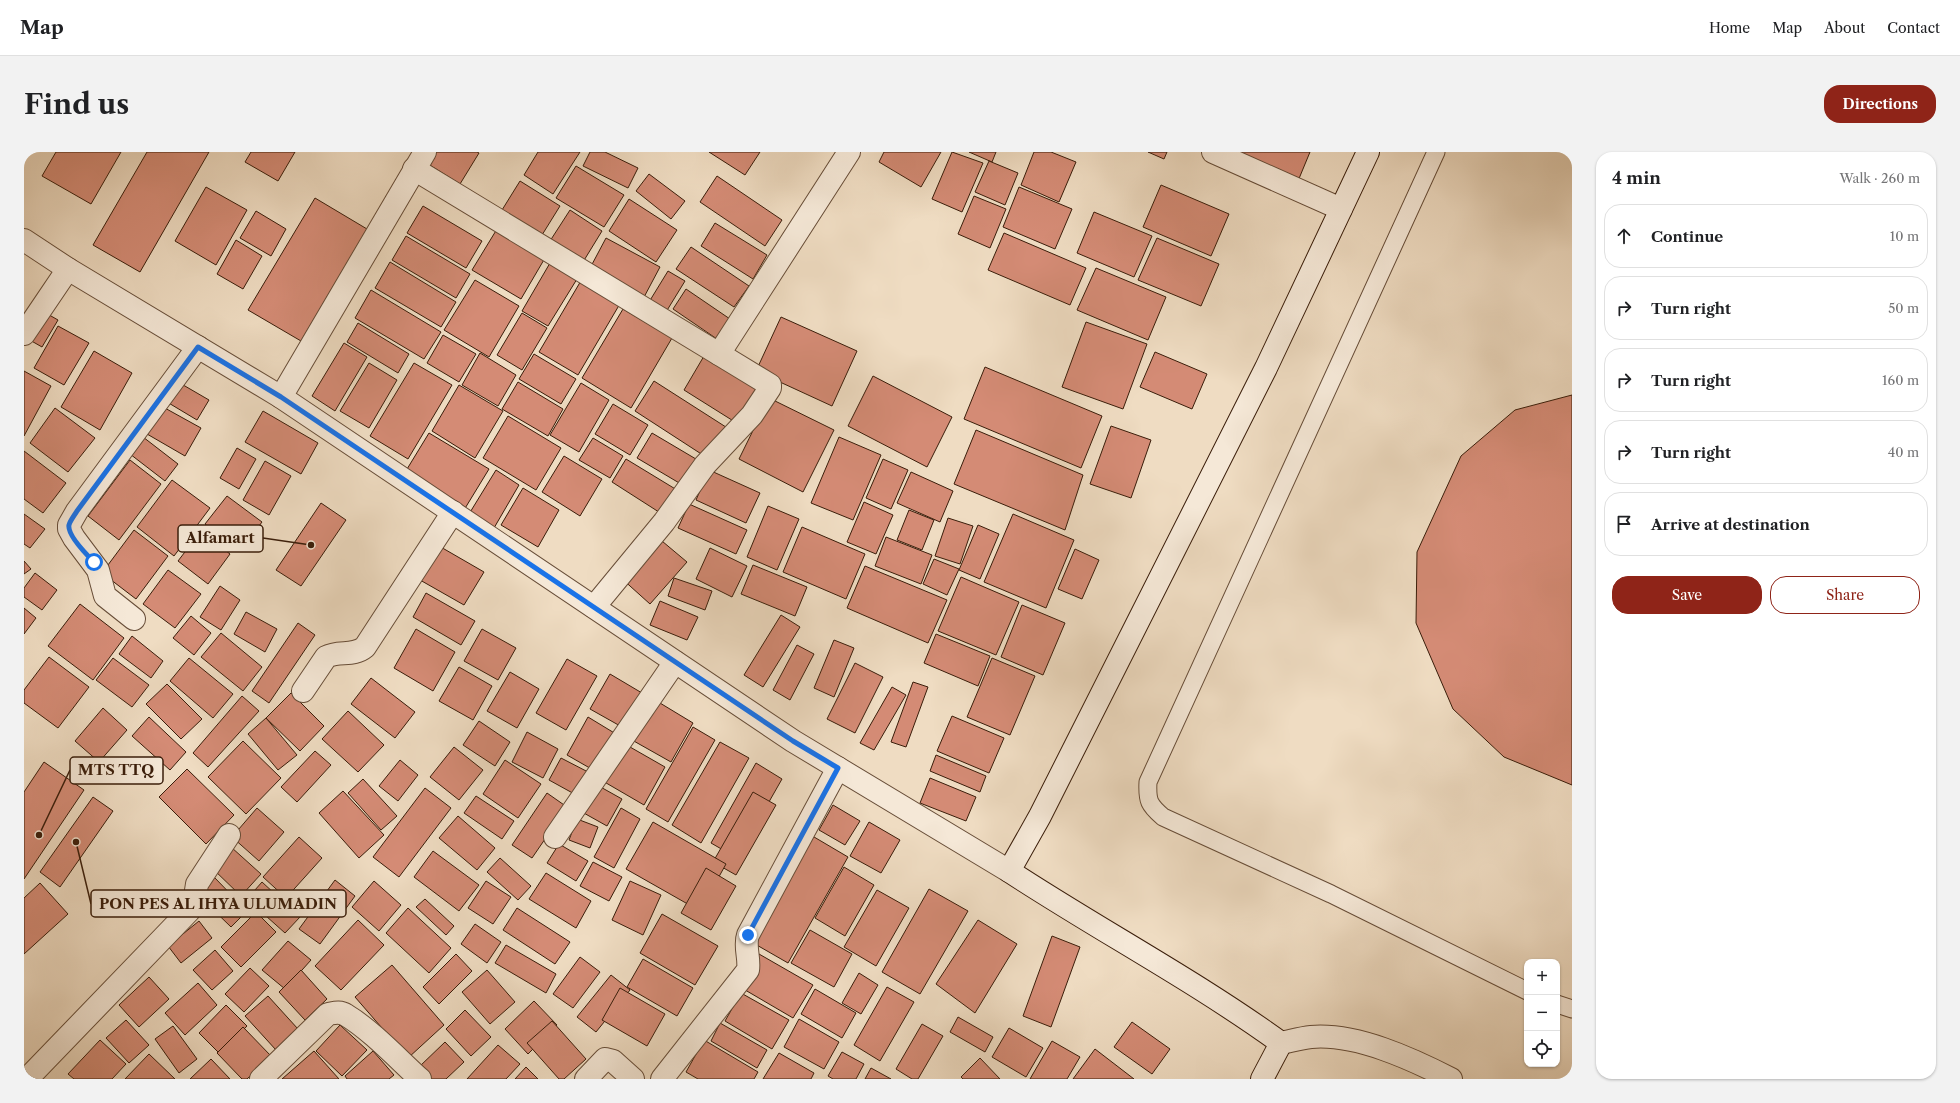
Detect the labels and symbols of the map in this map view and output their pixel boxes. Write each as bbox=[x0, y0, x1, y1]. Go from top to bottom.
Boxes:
callout: Alfamart bbox=[178, 525, 263, 552]
text: Alfamart bbox=[185, 528, 254, 547]
route start bbox=[85, 553, 103, 571]
callout: MTS TTQ bbox=[70, 757, 163, 784]
text: MTS TTQ bbox=[78, 760, 154, 779]
callout: PON PES AL IHYA ULUMADIN bbox=[91, 890, 346, 917]
text: PON PES AL IHYA ULUMADIN bbox=[99, 894, 337, 913]
route end bbox=[739, 926, 757, 944]

